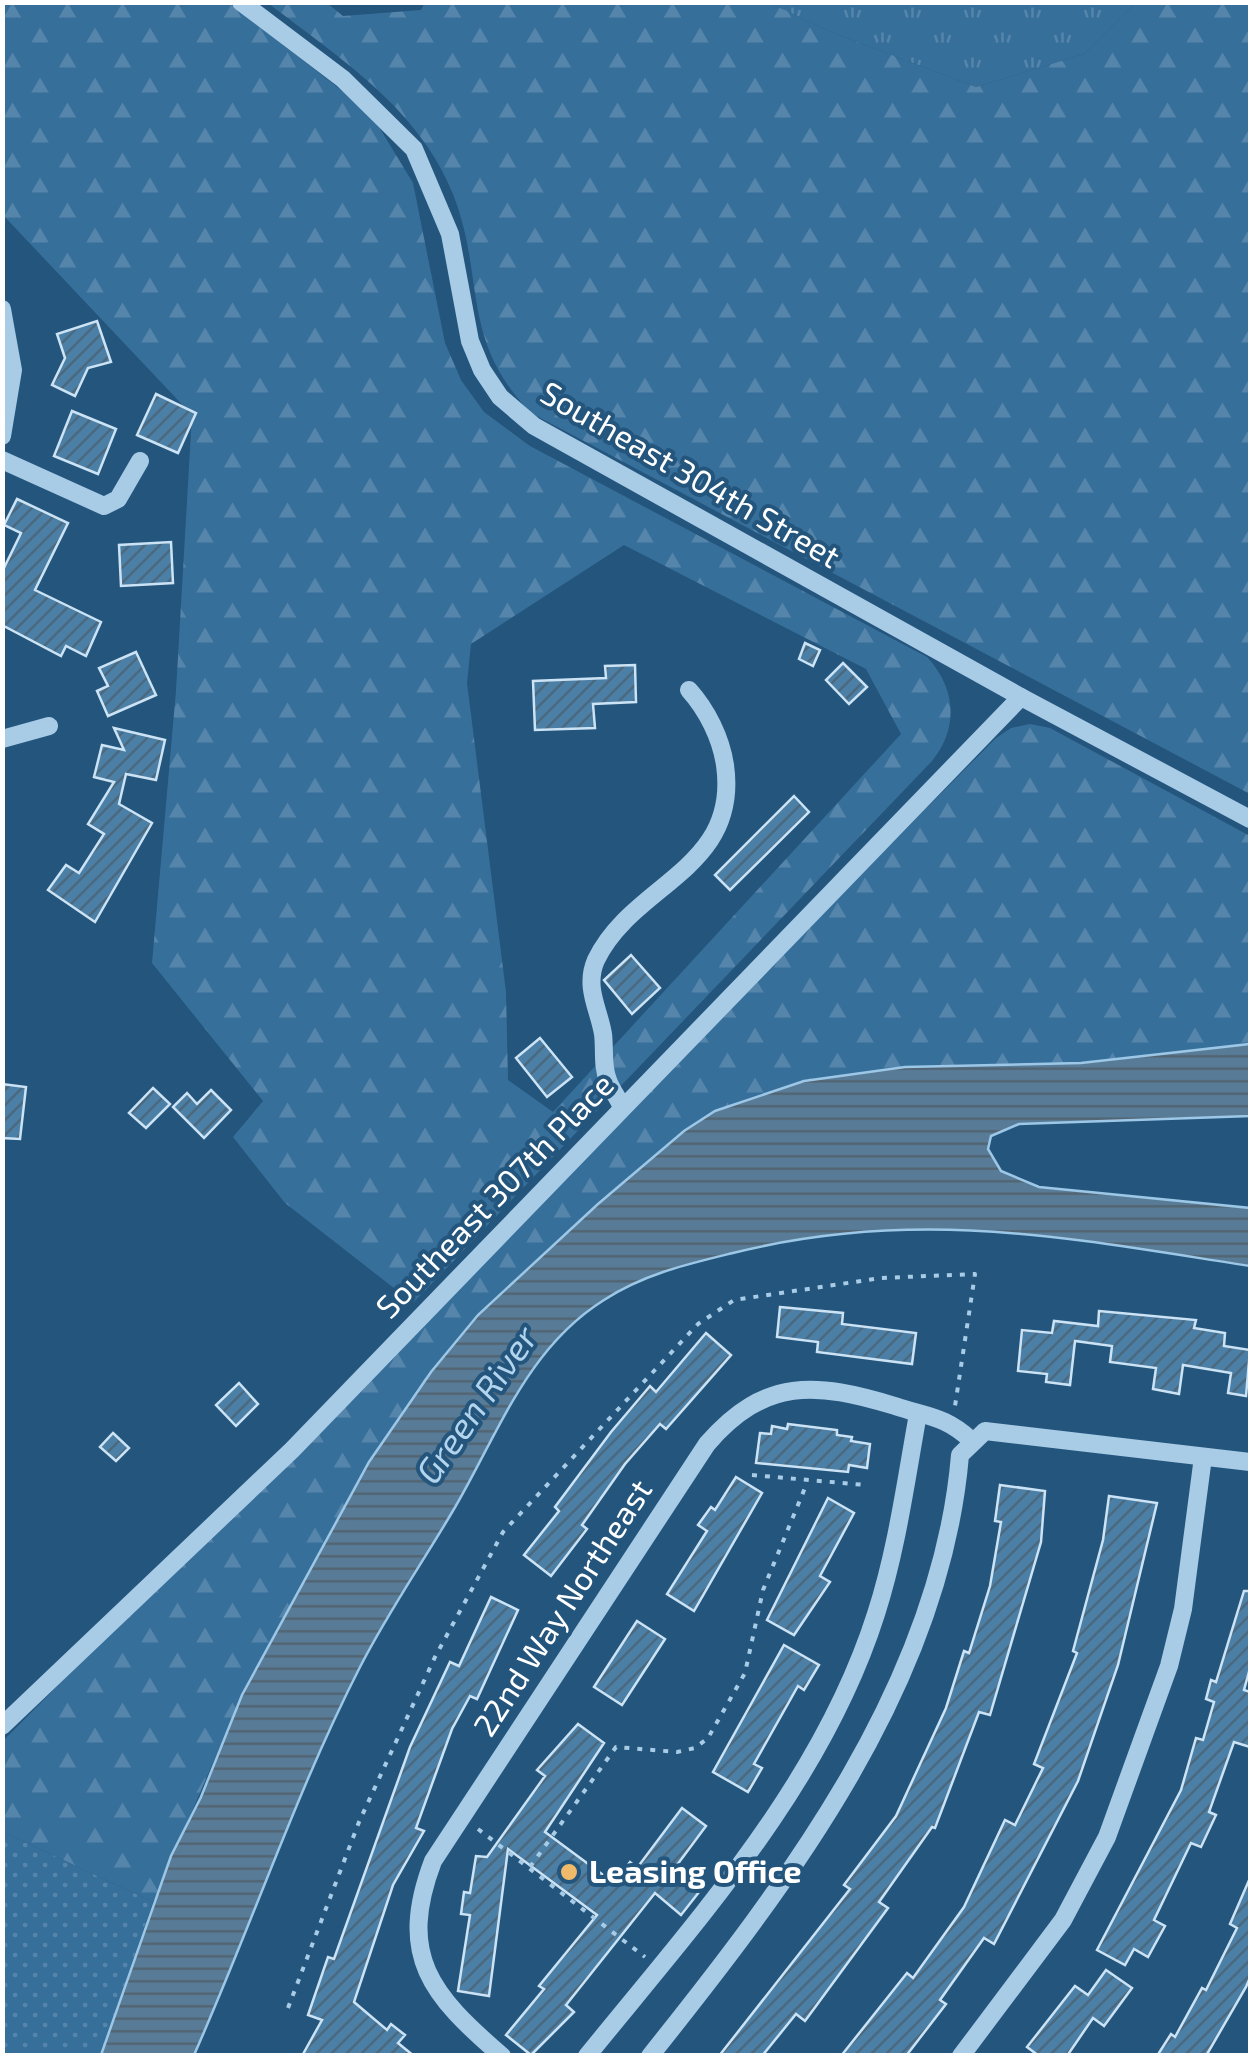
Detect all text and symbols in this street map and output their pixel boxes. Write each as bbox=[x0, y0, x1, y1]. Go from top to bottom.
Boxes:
street label: Southeast 304th Street bbox=[535, 372, 847, 574]
street label: Southeast 307th Place bbox=[367, 1064, 620, 1325]
water label: Green River bbox=[406, 1316, 546, 1491]
street label: 22nd Way Northeast bbox=[464, 1472, 658, 1742]
place label: Leasing Office bbox=[589, 1851, 802, 1889]
marker: Leasing Office bbox=[558, 1861, 580, 1883]

